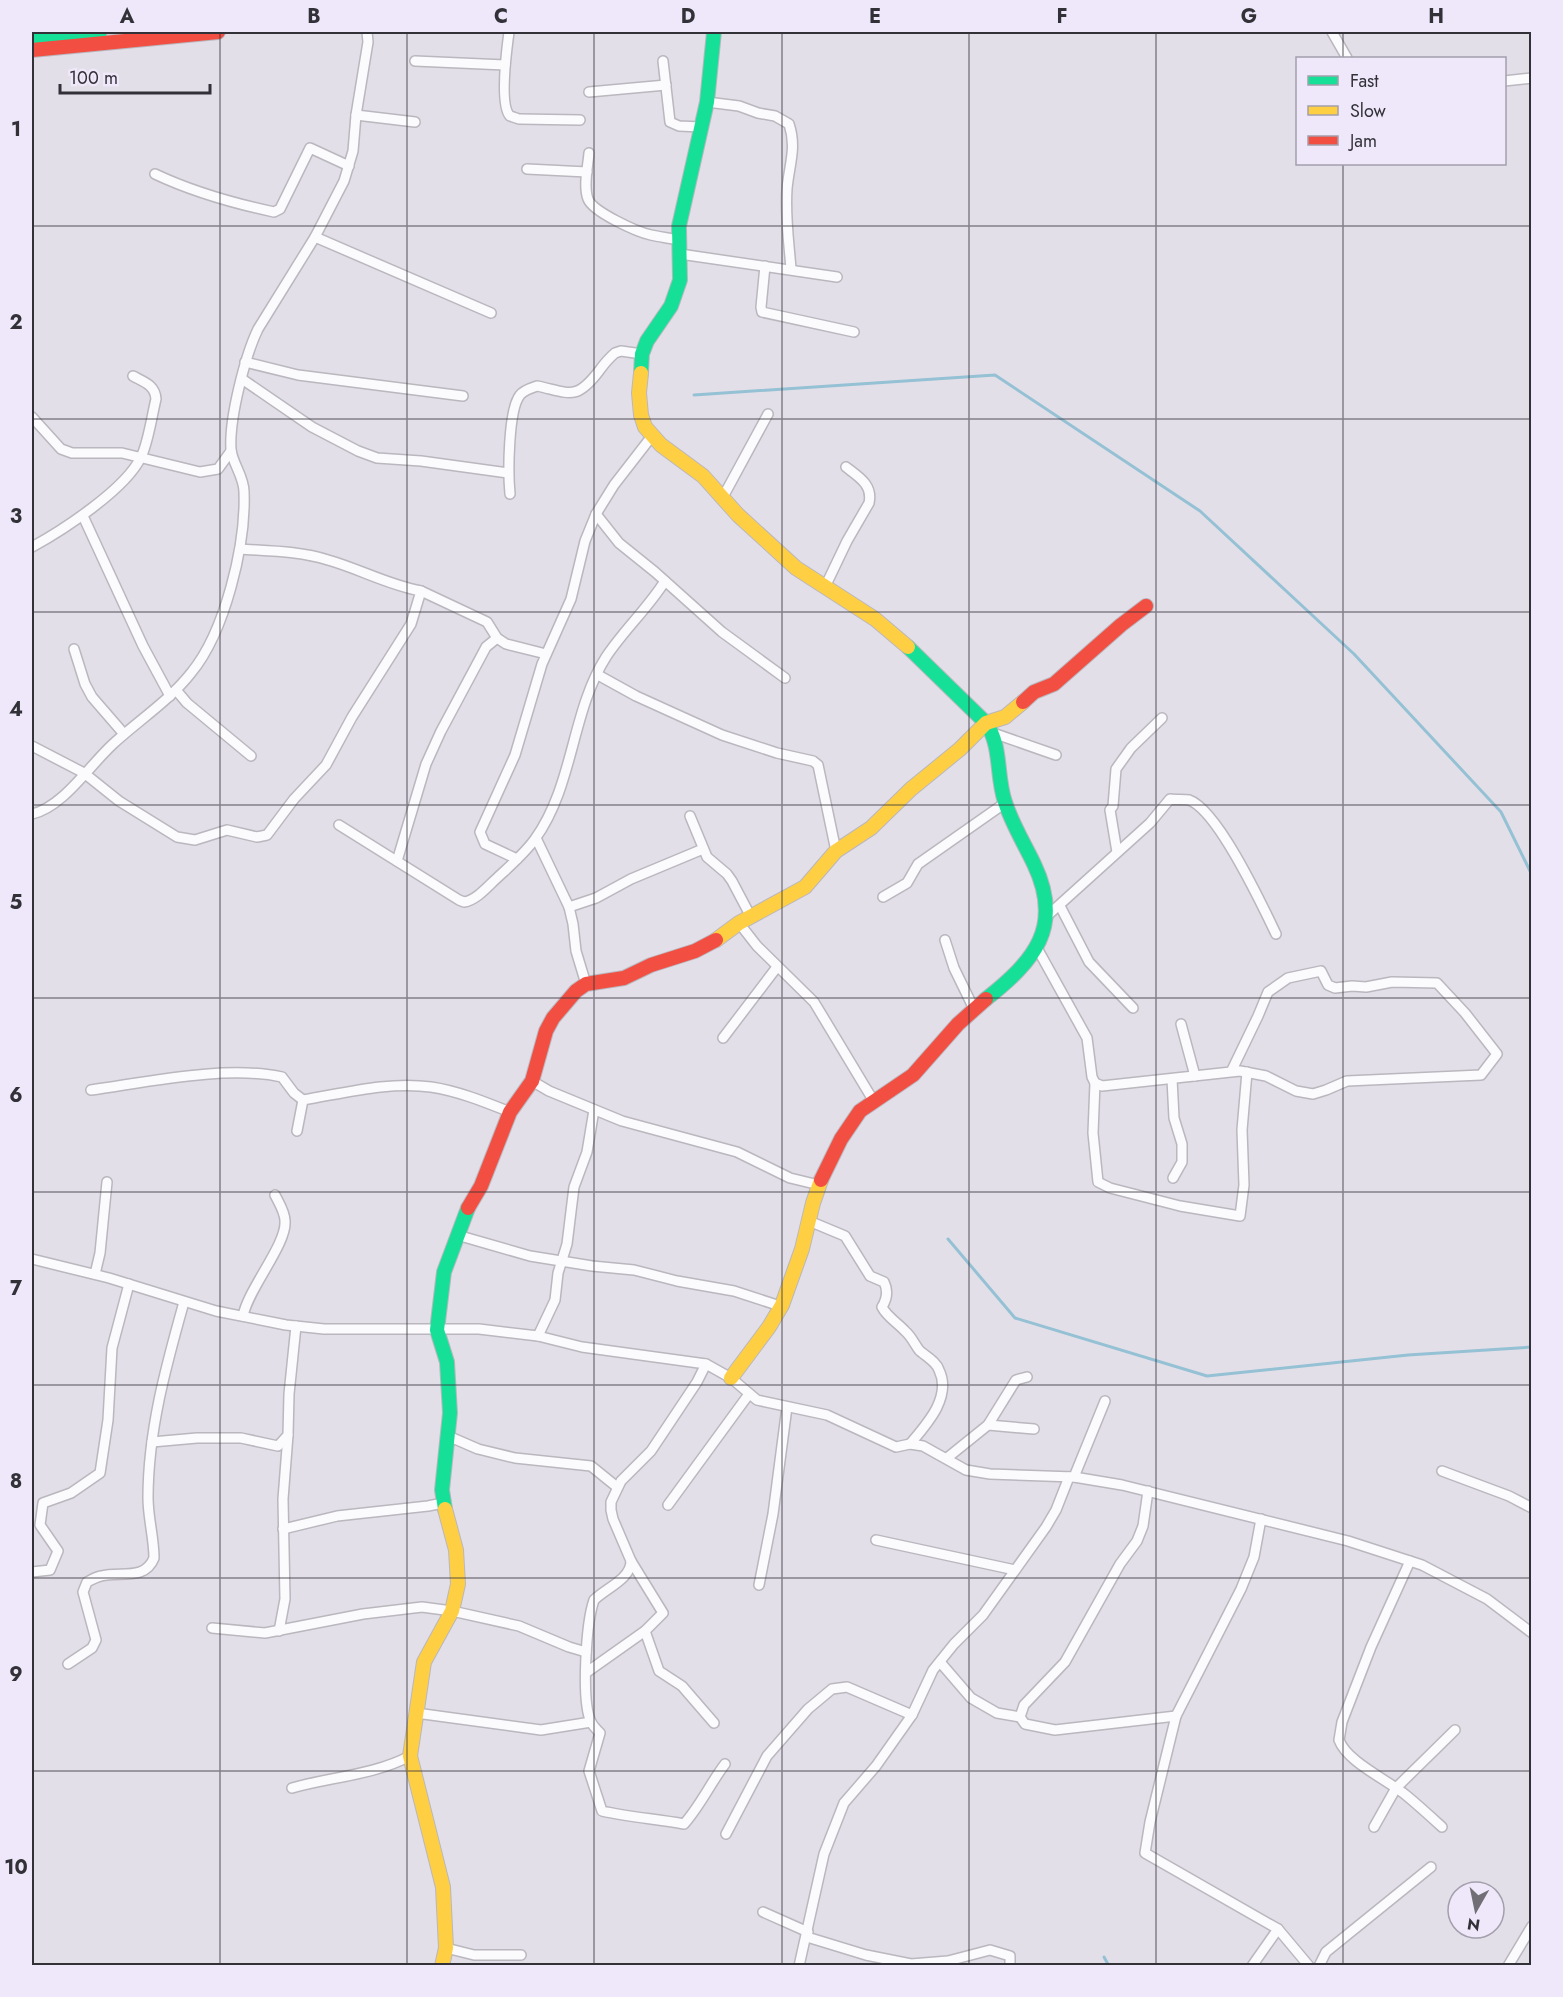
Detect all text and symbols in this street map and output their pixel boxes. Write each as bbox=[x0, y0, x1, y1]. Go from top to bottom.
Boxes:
text: A bbox=[119, 2, 135, 31]
text: B bbox=[307, 2, 321, 31]
text: C bbox=[494, 2, 508, 31]
text: D bbox=[681, 2, 695, 31]
text: E bbox=[869, 2, 881, 31]
text: F bbox=[1056, 2, 1068, 31]
text: G bbox=[1241, 2, 1257, 31]
text: H bbox=[1428, 2, 1444, 31]
scale bar bbox=[60, 57, 210, 95]
legend bbox=[1296, 57, 1506, 165]
text: 100 m bbox=[69, 65, 118, 91]
text: Fast bbox=[1350, 68, 1379, 94]
text: Slow bbox=[1350, 98, 1387, 124]
text: 1 bbox=[11, 115, 21, 144]
text: Jam bbox=[1348, 128, 1377, 154]
text: 2 bbox=[9, 308, 23, 337]
text: 3 bbox=[10, 502, 22, 531]
text: 4 bbox=[9, 695, 23, 724]
text: 5 bbox=[10, 888, 23, 917]
text: 6 bbox=[9, 1081, 23, 1110]
text: 7 bbox=[10, 1274, 23, 1303]
text: 8 bbox=[10, 1467, 22, 1496]
text: 9 bbox=[9, 1660, 23, 1689]
text: 10 bbox=[4, 1853, 28, 1882]
north arrow bbox=[1446, 1880, 1506, 1940]
text: N bbox=[1466, 1912, 1482, 1937]

